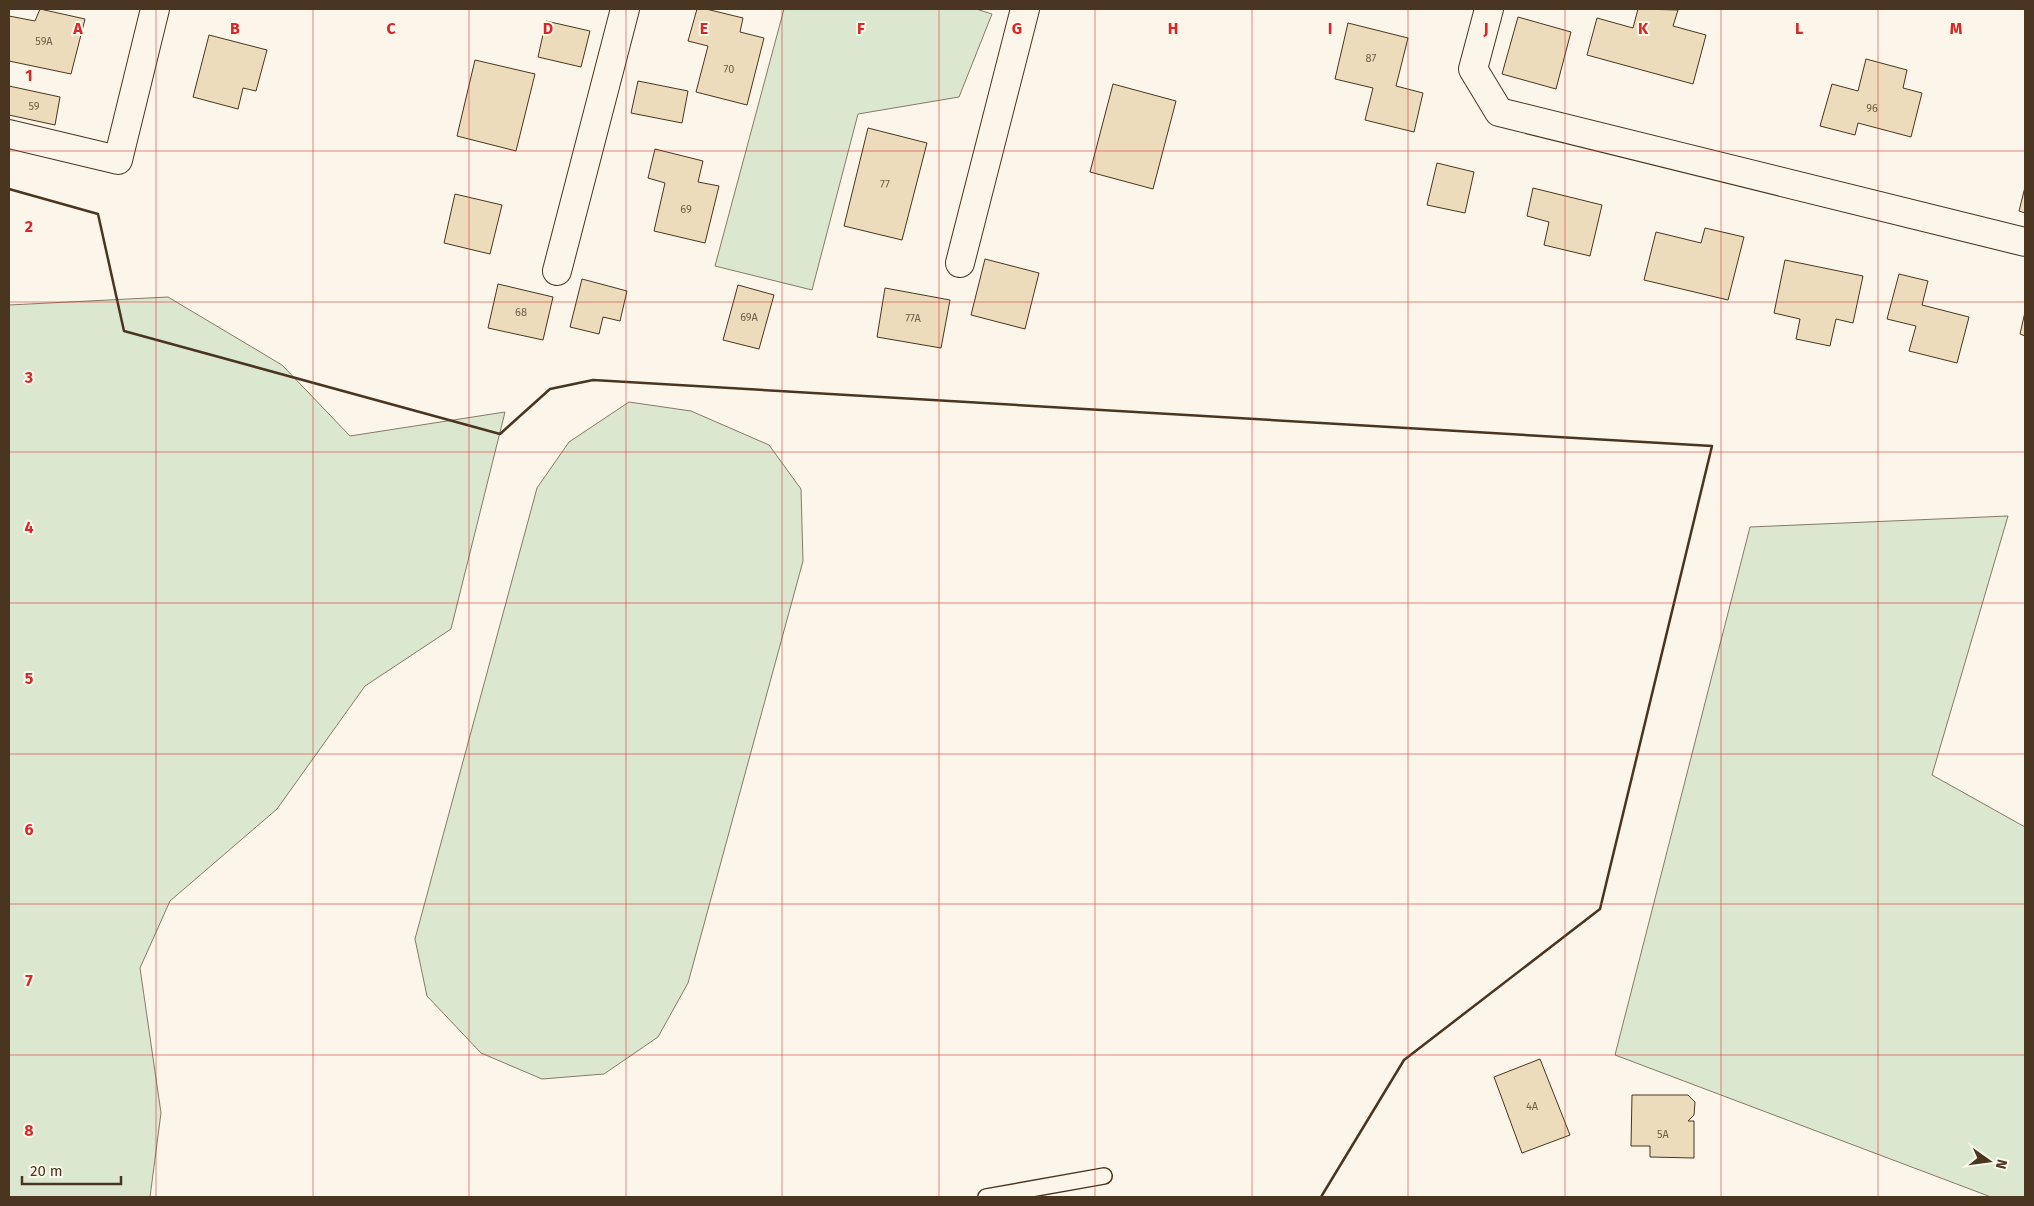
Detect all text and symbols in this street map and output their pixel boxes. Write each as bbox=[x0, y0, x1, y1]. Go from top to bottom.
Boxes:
text: A bbox=[72, 19, 83, 38]
text: B bbox=[230, 19, 240, 38]
text: C bbox=[386, 19, 396, 38]
text: D bbox=[543, 19, 553, 38]
text: E bbox=[700, 19, 708, 38]
text: F bbox=[857, 19, 865, 38]
text: G bbox=[1012, 19, 1022, 38]
text: H bbox=[1168, 19, 1178, 38]
text: I bbox=[1328, 19, 1332, 38]
text: J bbox=[1482, 19, 1489, 38]
text: K bbox=[1638, 19, 1649, 38]
text: L bbox=[1795, 19, 1803, 38]
text: M bbox=[1950, 19, 1963, 38]
house number: 59А bbox=[35, 35, 53, 48]
house number: 87 bbox=[1366, 52, 1377, 65]
house number: 70 bbox=[724, 63, 734, 76]
text: 1 bbox=[25, 66, 33, 85]
house number: 59 bbox=[28, 100, 40, 113]
house number: 96 bbox=[1866, 102, 1878, 115]
house number: 77 bbox=[880, 178, 890, 191]
house number: 69 bbox=[680, 203, 692, 216]
text: 2 bbox=[25, 217, 33, 236]
house number: 68 bbox=[515, 306, 527, 319]
house number: 69А bbox=[740, 311, 759, 324]
house number: 77А bbox=[905, 312, 922, 325]
text: 3 bbox=[24, 368, 33, 387]
text: 4 bbox=[24, 518, 34, 537]
text: 5 bbox=[25, 669, 34, 688]
text: 6 bbox=[24, 820, 34, 839]
text: 7 bbox=[25, 971, 33, 990]
house number: 4А bbox=[1526, 1100, 1539, 1113]
text: 8 bbox=[24, 1121, 34, 1140]
house number: 5А bbox=[1657, 1128, 1670, 1141]
north arrow bbox=[1964, 1136, 2014, 1186]
scale bar bbox=[22, 1154, 121, 1186]
text: N bbox=[1992, 1157, 2011, 1171]
text: 20 m bbox=[30, 1162, 63, 1180]

